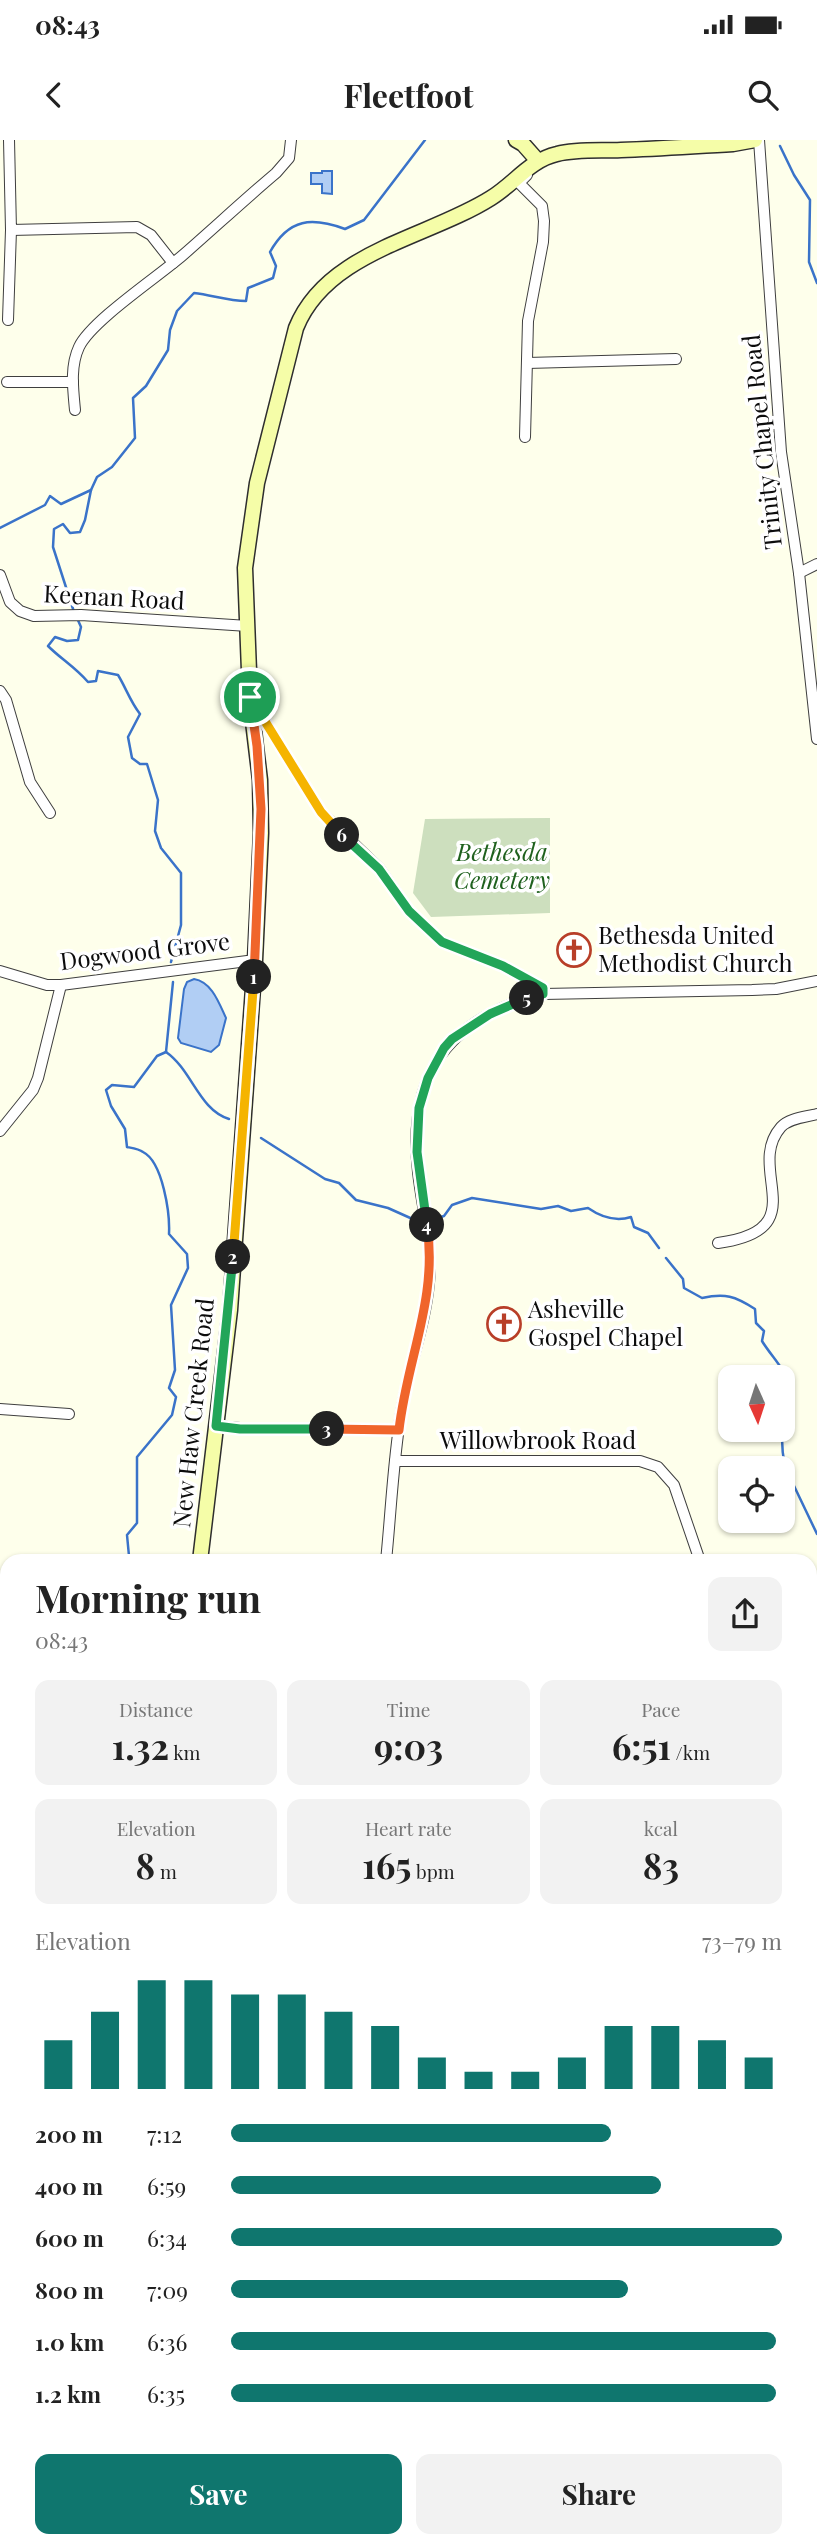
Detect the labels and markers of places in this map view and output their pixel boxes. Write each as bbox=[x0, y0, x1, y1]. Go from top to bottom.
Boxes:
pin bbox=[220, 667, 280, 727]
pin: 6 bbox=[324, 818, 360, 852]
place label: Bethesda United Methodist Church bbox=[598, 918, 793, 978]
church icon: Bethesda United Methodist Church bbox=[555, 931, 593, 969]
pin: 1 bbox=[236, 960, 272, 994]
pin: 5 bbox=[510, 980, 544, 1016]
pin: 4 bbox=[410, 1208, 444, 1242]
pin: 2 bbox=[216, 1240, 250, 1274]
place label: Asheville Gospel Chapel bbox=[527, 1292, 683, 1352]
church icon: Asheville Gospel Chapel bbox=[485, 1305, 523, 1343]
pin: 3 bbox=[310, 1412, 344, 1446]

